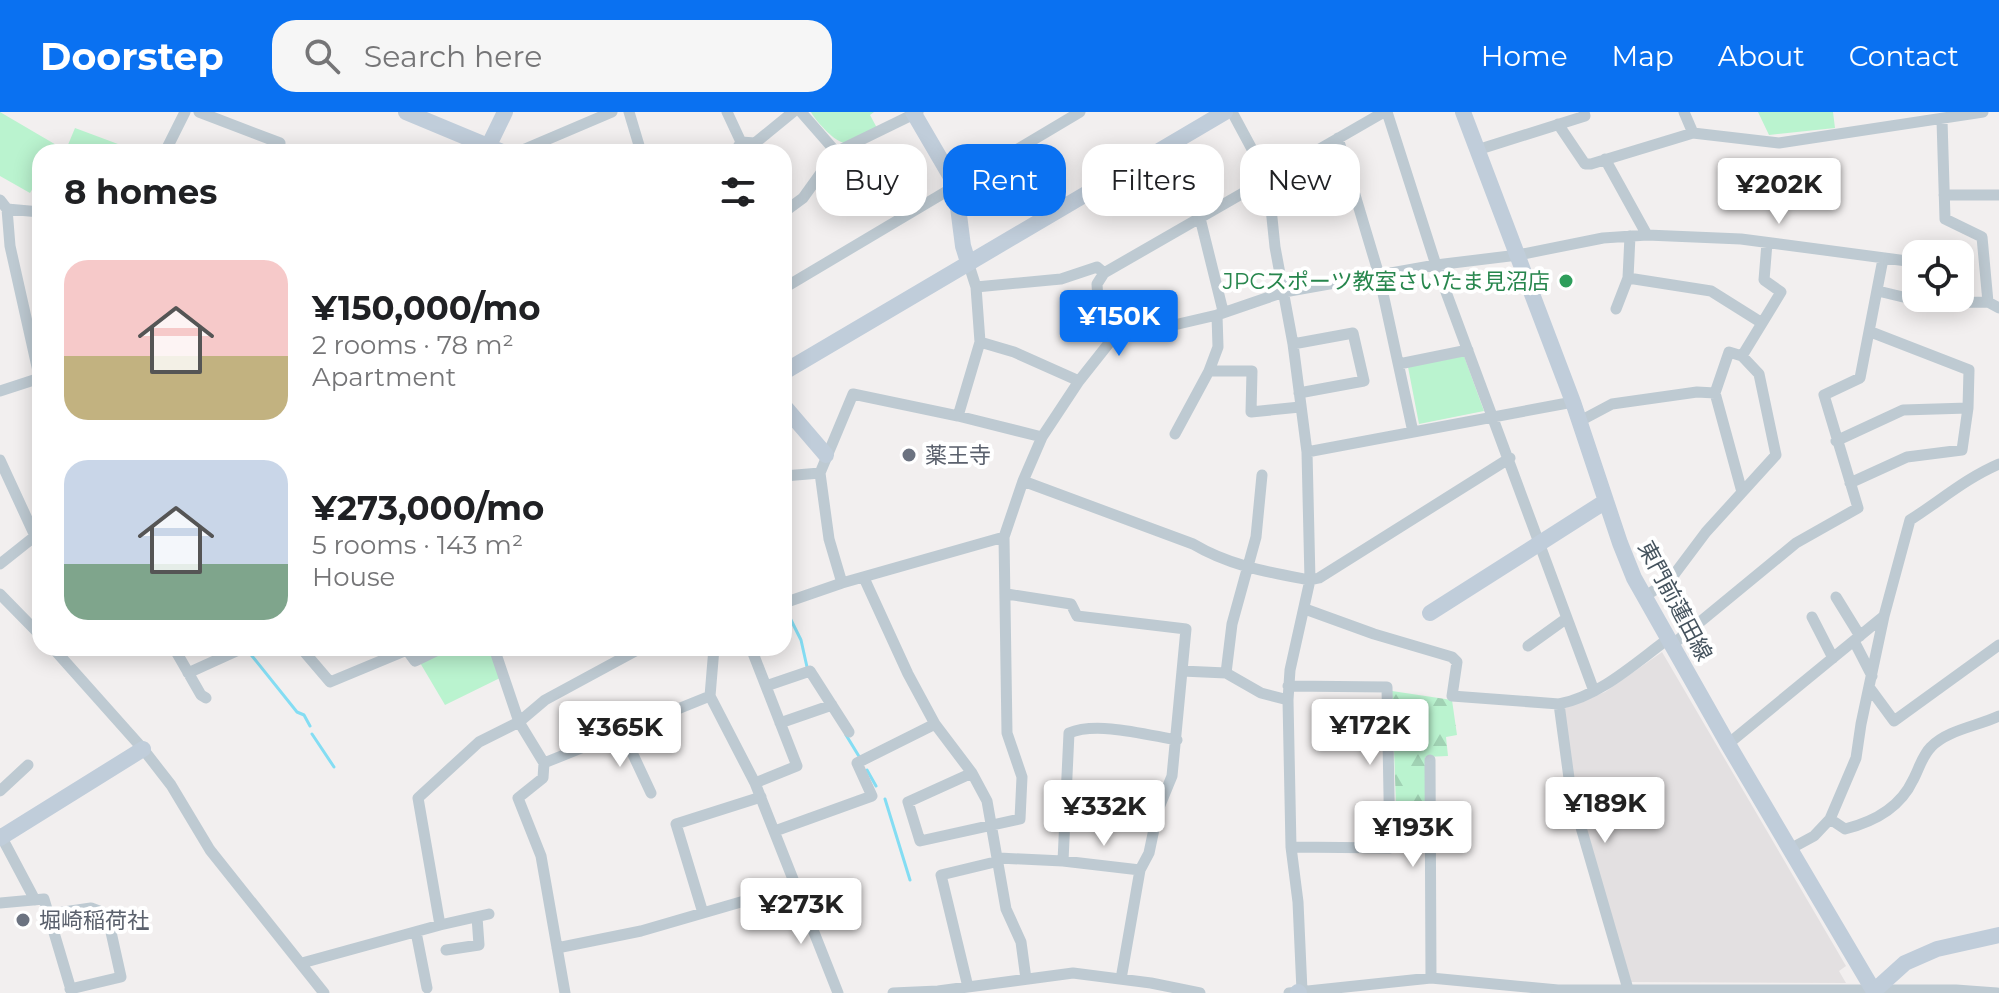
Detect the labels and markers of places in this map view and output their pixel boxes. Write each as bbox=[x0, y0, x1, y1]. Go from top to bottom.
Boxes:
pin: ¥202K bbox=[1723, 158, 1835, 226]
place label: JPCスポーツ教室さいたま見沼店 bbox=[1222, 268, 1550, 295]
marker: JPCスポーツ教室さいたま見沼店 bbox=[1557, 272, 1575, 290]
pin: ¥150K bbox=[1063, 290, 1175, 358]
place label: 薬王寺 bbox=[925, 442, 991, 469]
marker: 薬王寺 bbox=[900, 446, 918, 464]
pin: ¥172K bbox=[1314, 699, 1426, 767]
pin: ¥365K bbox=[564, 701, 676, 769]
pin: ¥189K bbox=[1549, 777, 1661, 845]
pin: ¥332K bbox=[1048, 780, 1160, 848]
pin: ¥193K bbox=[1357, 801, 1469, 869]
pin: ¥273K bbox=[745, 878, 857, 946]
place label: 堀崎稲荷社 bbox=[39, 907, 149, 934]
marker: 堀崎稲荷社 bbox=[14, 911, 32, 929]

